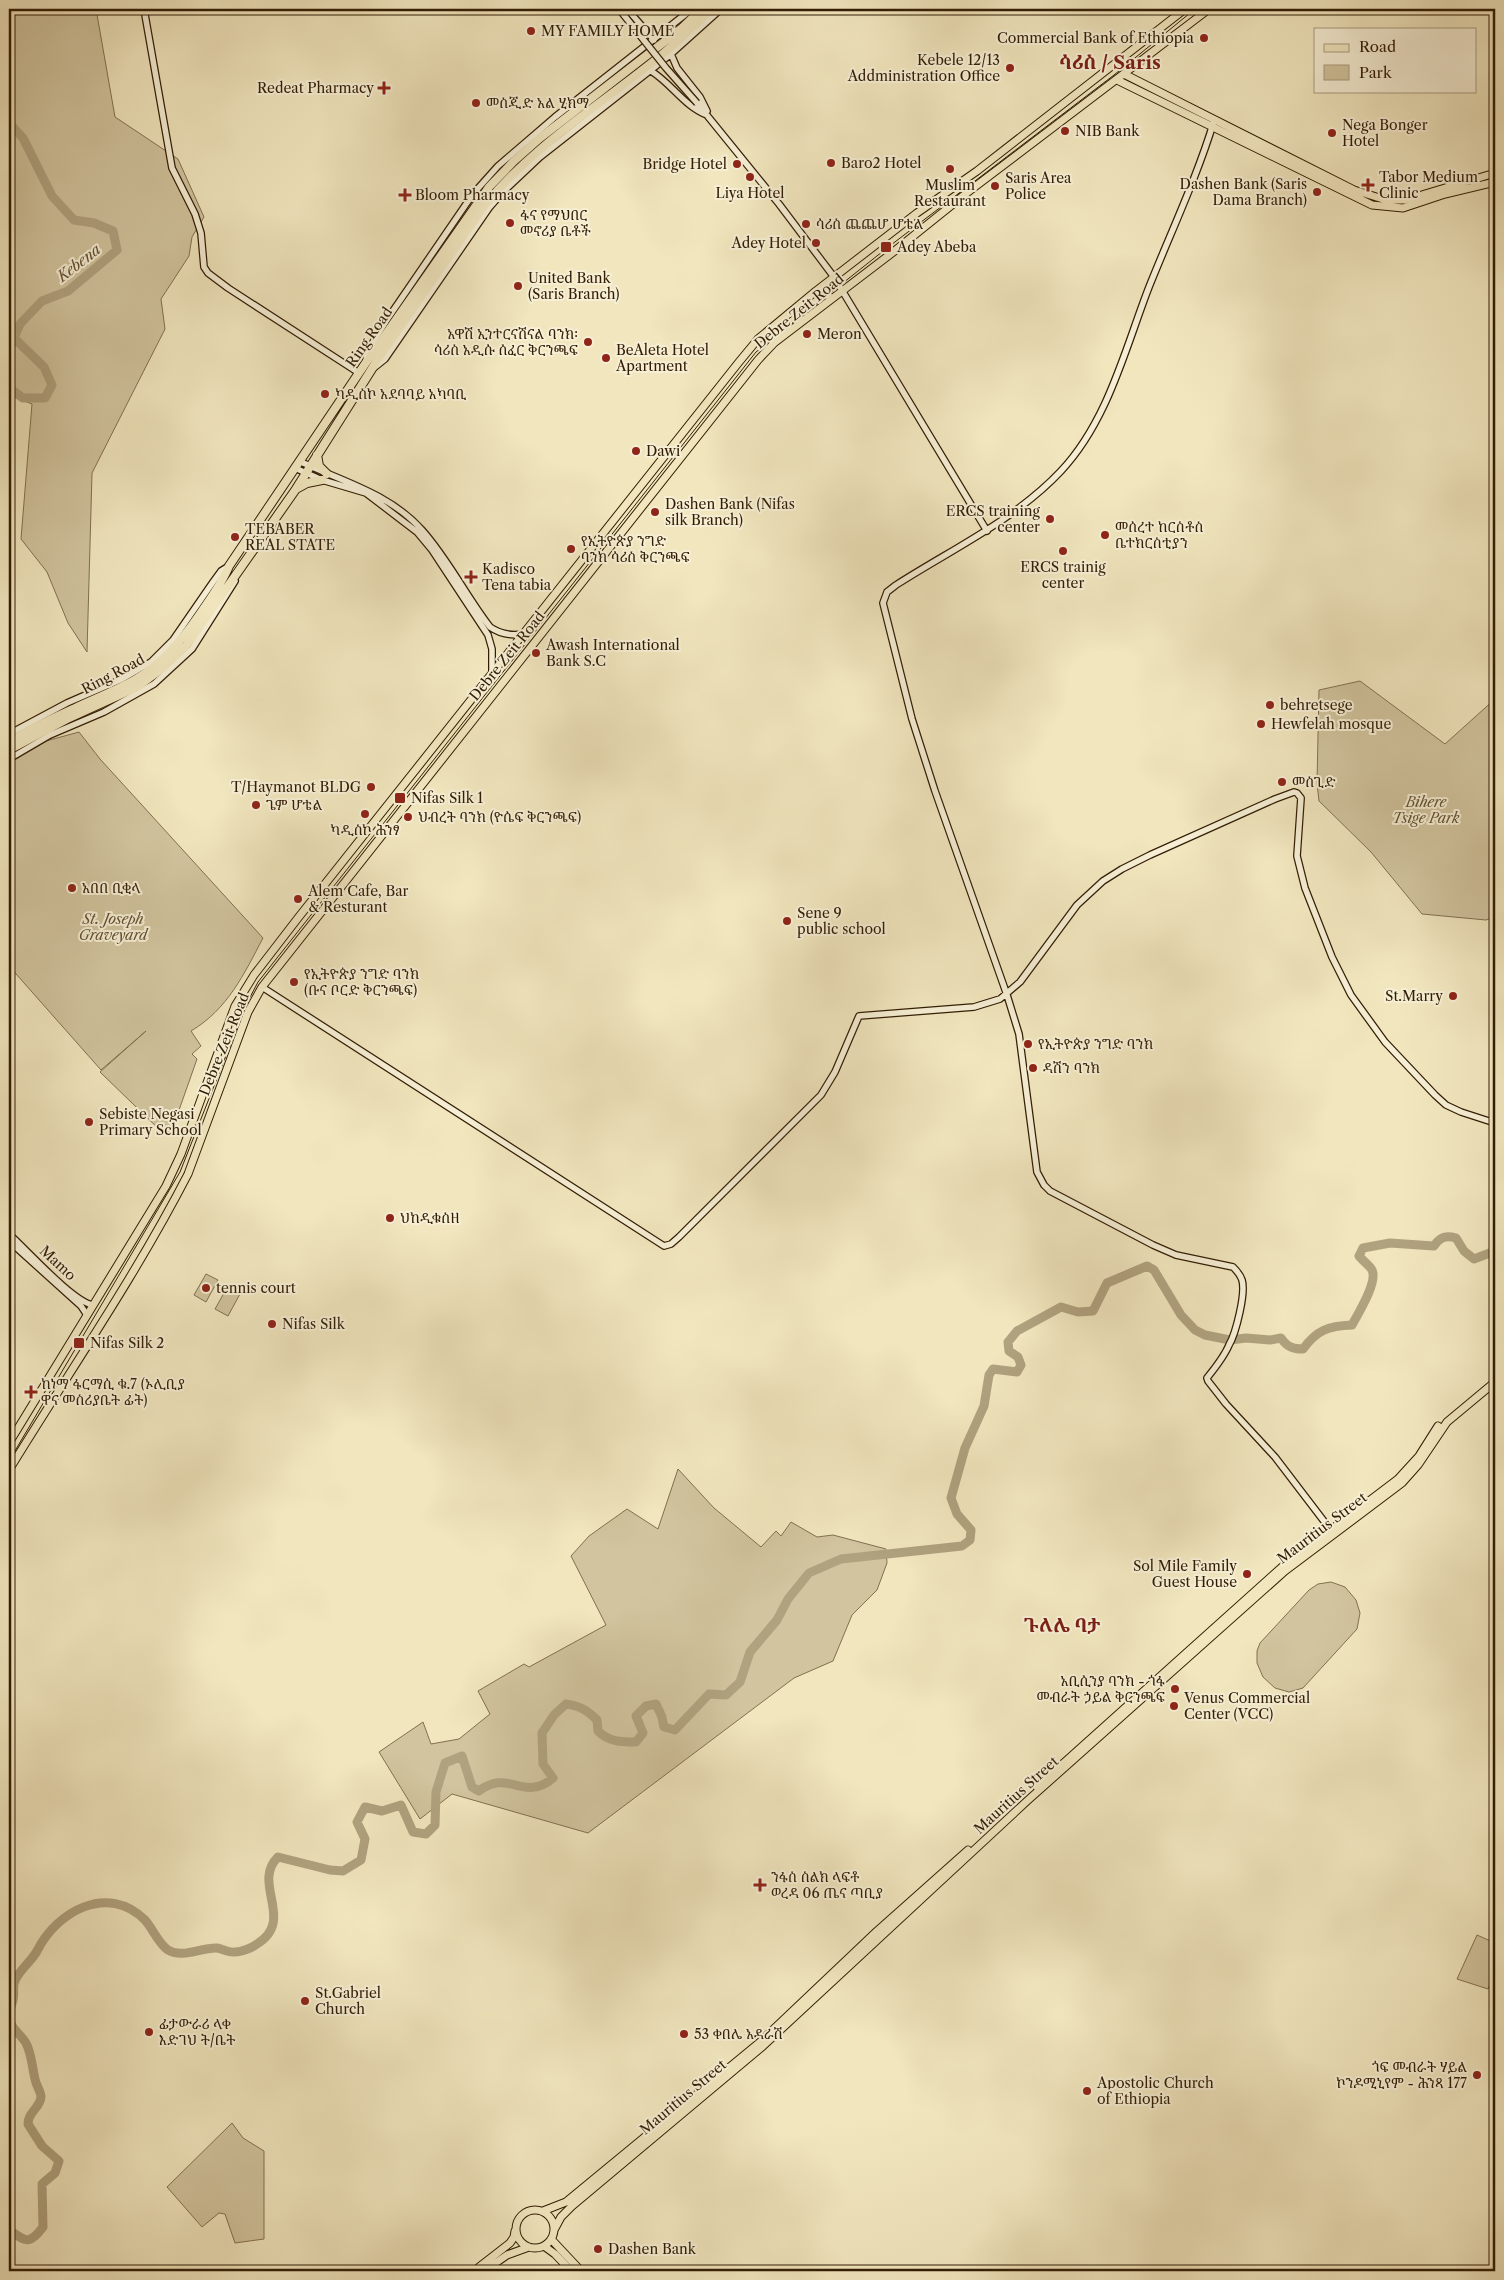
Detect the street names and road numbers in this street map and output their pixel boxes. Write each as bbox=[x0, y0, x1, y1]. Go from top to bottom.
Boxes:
street label: Debre Zeit Road bbox=[751, 269, 848, 353]
street label: Ring Road bbox=[342, 303, 396, 370]
street label: Debre Zeit Road bbox=[465, 607, 549, 704]
street label: Ring Road bbox=[78, 650, 148, 698]
street label: Debre Zeit Road bbox=[195, 989, 253, 1098]
street label: Mamo bbox=[36, 1242, 80, 1284]
street label: Mauritius Street bbox=[1274, 1488, 1370, 1568]
street label: Mauritius Street bbox=[970, 1752, 1062, 1838]
street label: Mauritius Street bbox=[636, 2056, 730, 2138]

